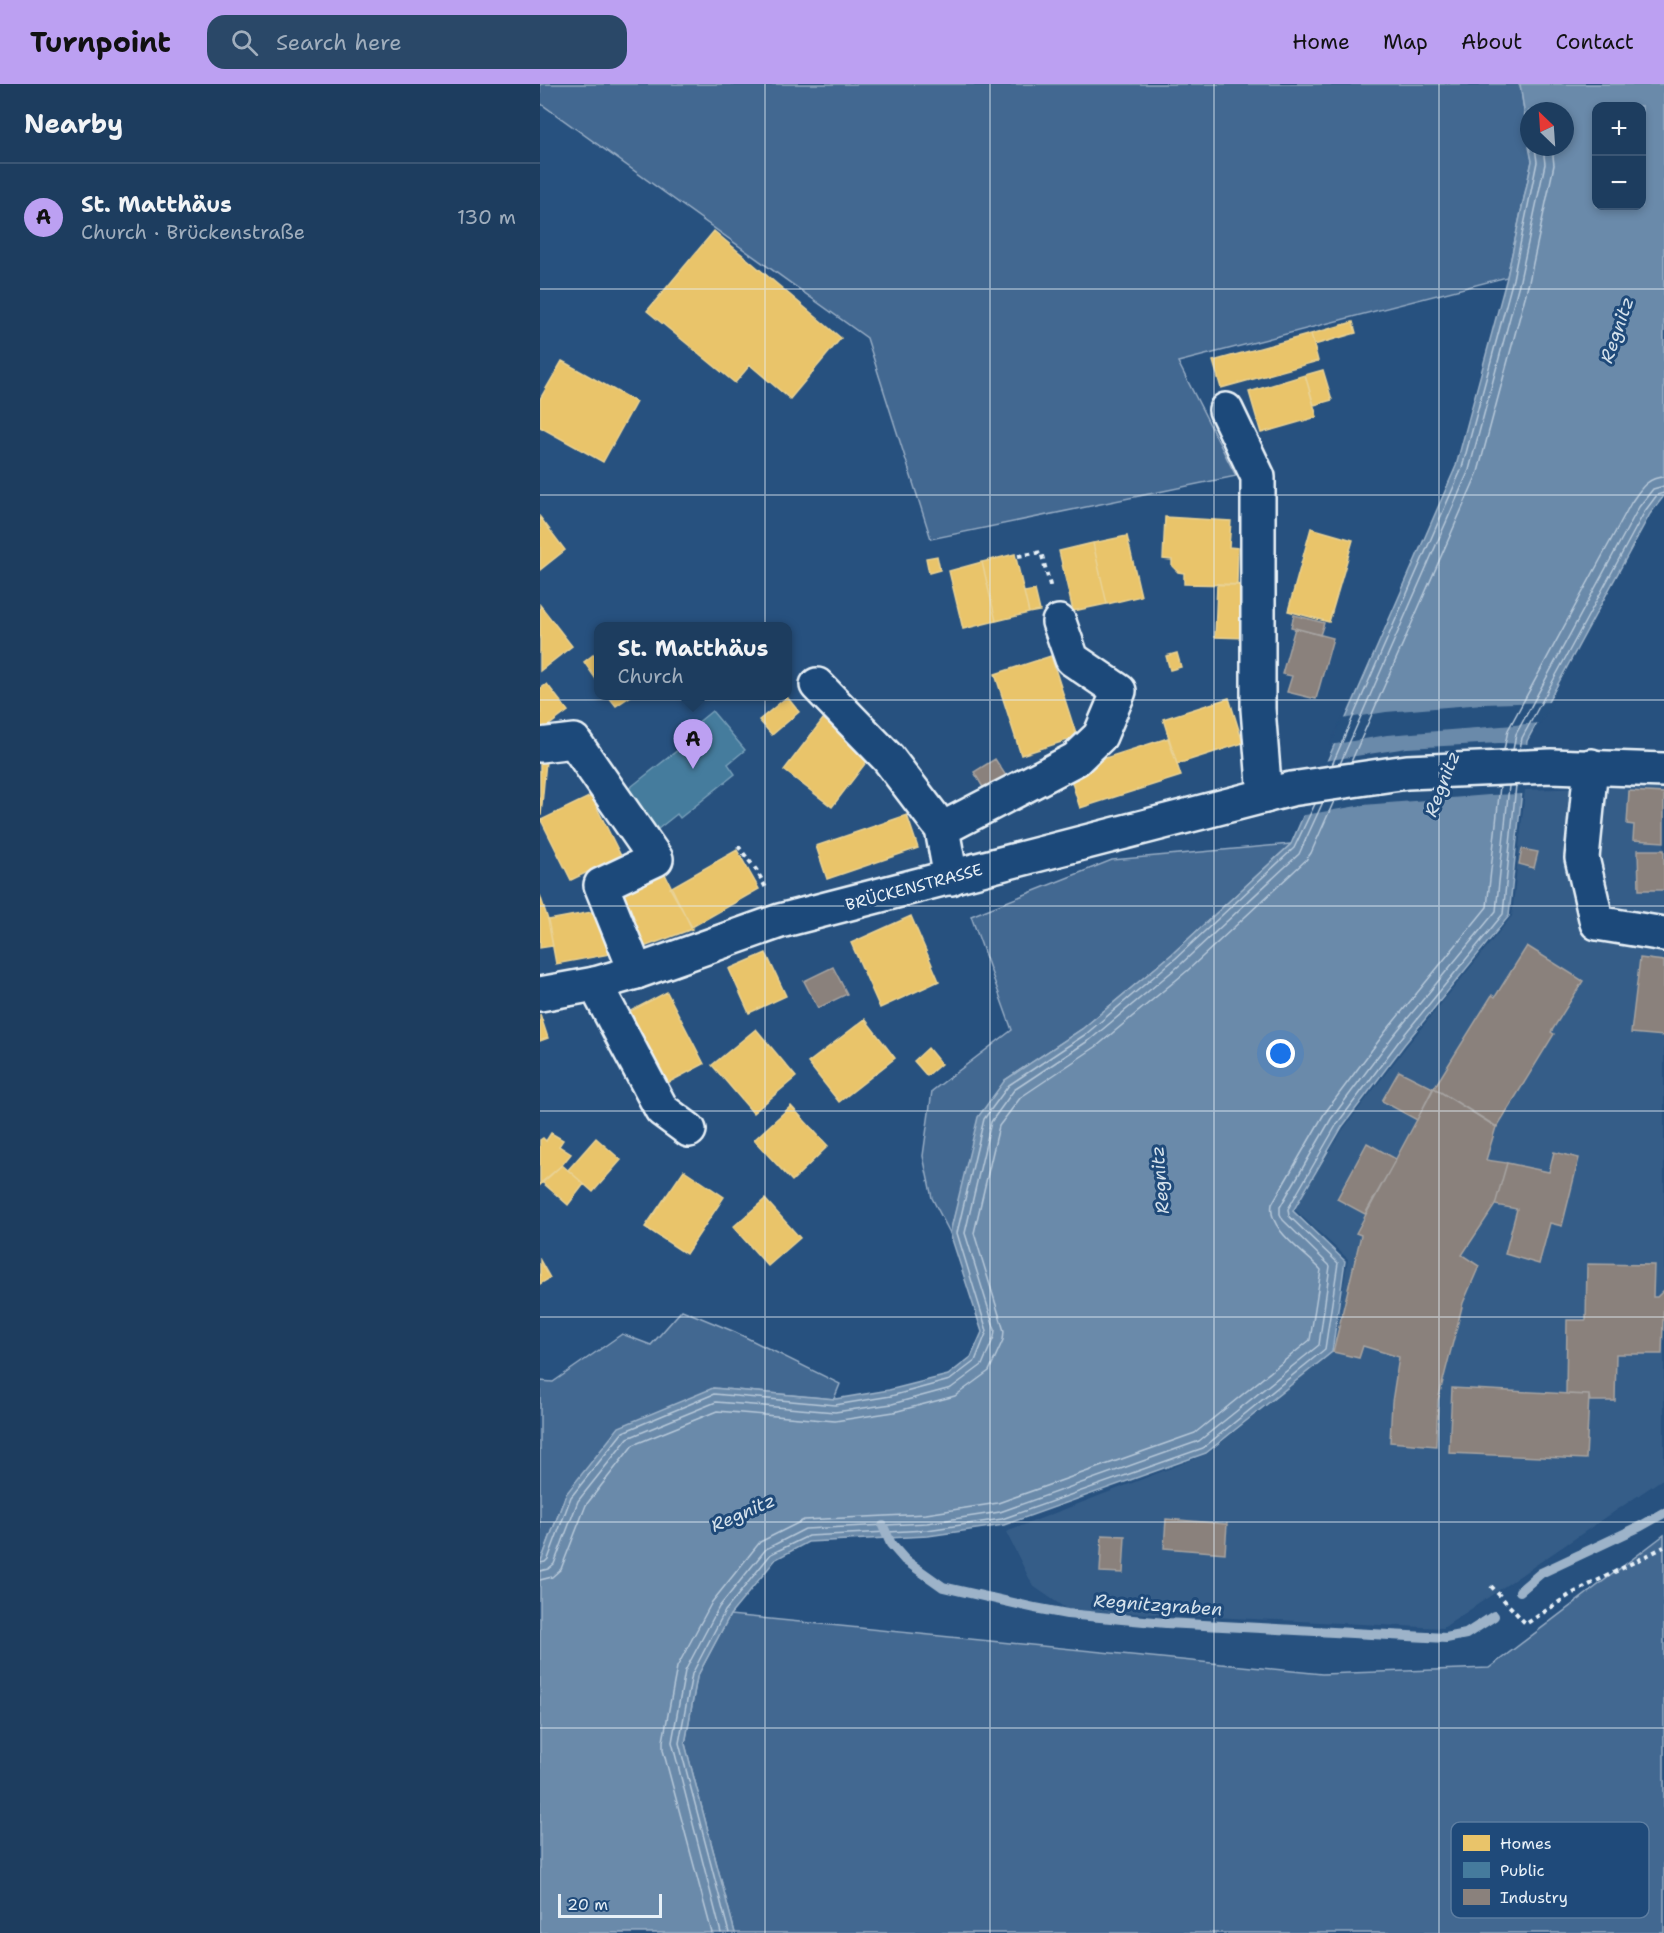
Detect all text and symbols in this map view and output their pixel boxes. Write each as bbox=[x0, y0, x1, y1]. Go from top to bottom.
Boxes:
search box bbox=[207, 15, 627, 69]
text: Turnpoint bbox=[30, 23, 171, 61]
icon: search bbox=[228, 26, 261, 59]
text: Search here bbox=[276, 28, 402, 57]
text: Home bbox=[1292, 28, 1350, 56]
text: Map bbox=[1383, 28, 1428, 56]
text: About bbox=[1461, 28, 1522, 56]
text: Contact bbox=[1555, 28, 1634, 56]
north arrow bbox=[1520, 102, 1574, 156]
map controls bbox=[1592, 102, 1646, 210]
button: + bbox=[1592, 102, 1646, 156]
text: Nearby bbox=[24, 106, 123, 141]
button: − bbox=[1592, 156, 1646, 210]
text: St. Matthäus bbox=[81, 190, 232, 219]
text: A bbox=[36, 204, 51, 230]
text: 130 m bbox=[457, 204, 516, 230]
text: Church · Brückenstraße bbox=[81, 219, 305, 245]
water label: Regnitz bbox=[1595, 294, 1639, 366]
popup bbox=[594, 622, 792, 700]
text: St. Matthäus bbox=[618, 634, 768, 663]
text: Church bbox=[618, 663, 684, 689]
pin: A bbox=[674, 720, 712, 769]
water label: Regnitz bbox=[1419, 748, 1465, 820]
street label: BRÜCKENSTRASSE bbox=[843, 859, 985, 915]
your location bbox=[1266, 1039, 1295, 1068]
water label: Regnitz bbox=[1145, 1145, 1175, 1215]
water label: Regnitz bbox=[707, 1488, 779, 1538]
water label: Regnitzgraben bbox=[1093, 1589, 1223, 1621]
legend bbox=[1451, 1822, 1649, 1918]
text: Homes bbox=[1500, 1833, 1552, 1854]
text: Public bbox=[1500, 1860, 1545, 1881]
text: Industry bbox=[1500, 1887, 1568, 1908]
scale bar bbox=[558, 1891, 662, 1918]
text: 20 m bbox=[567, 1894, 608, 1915]

